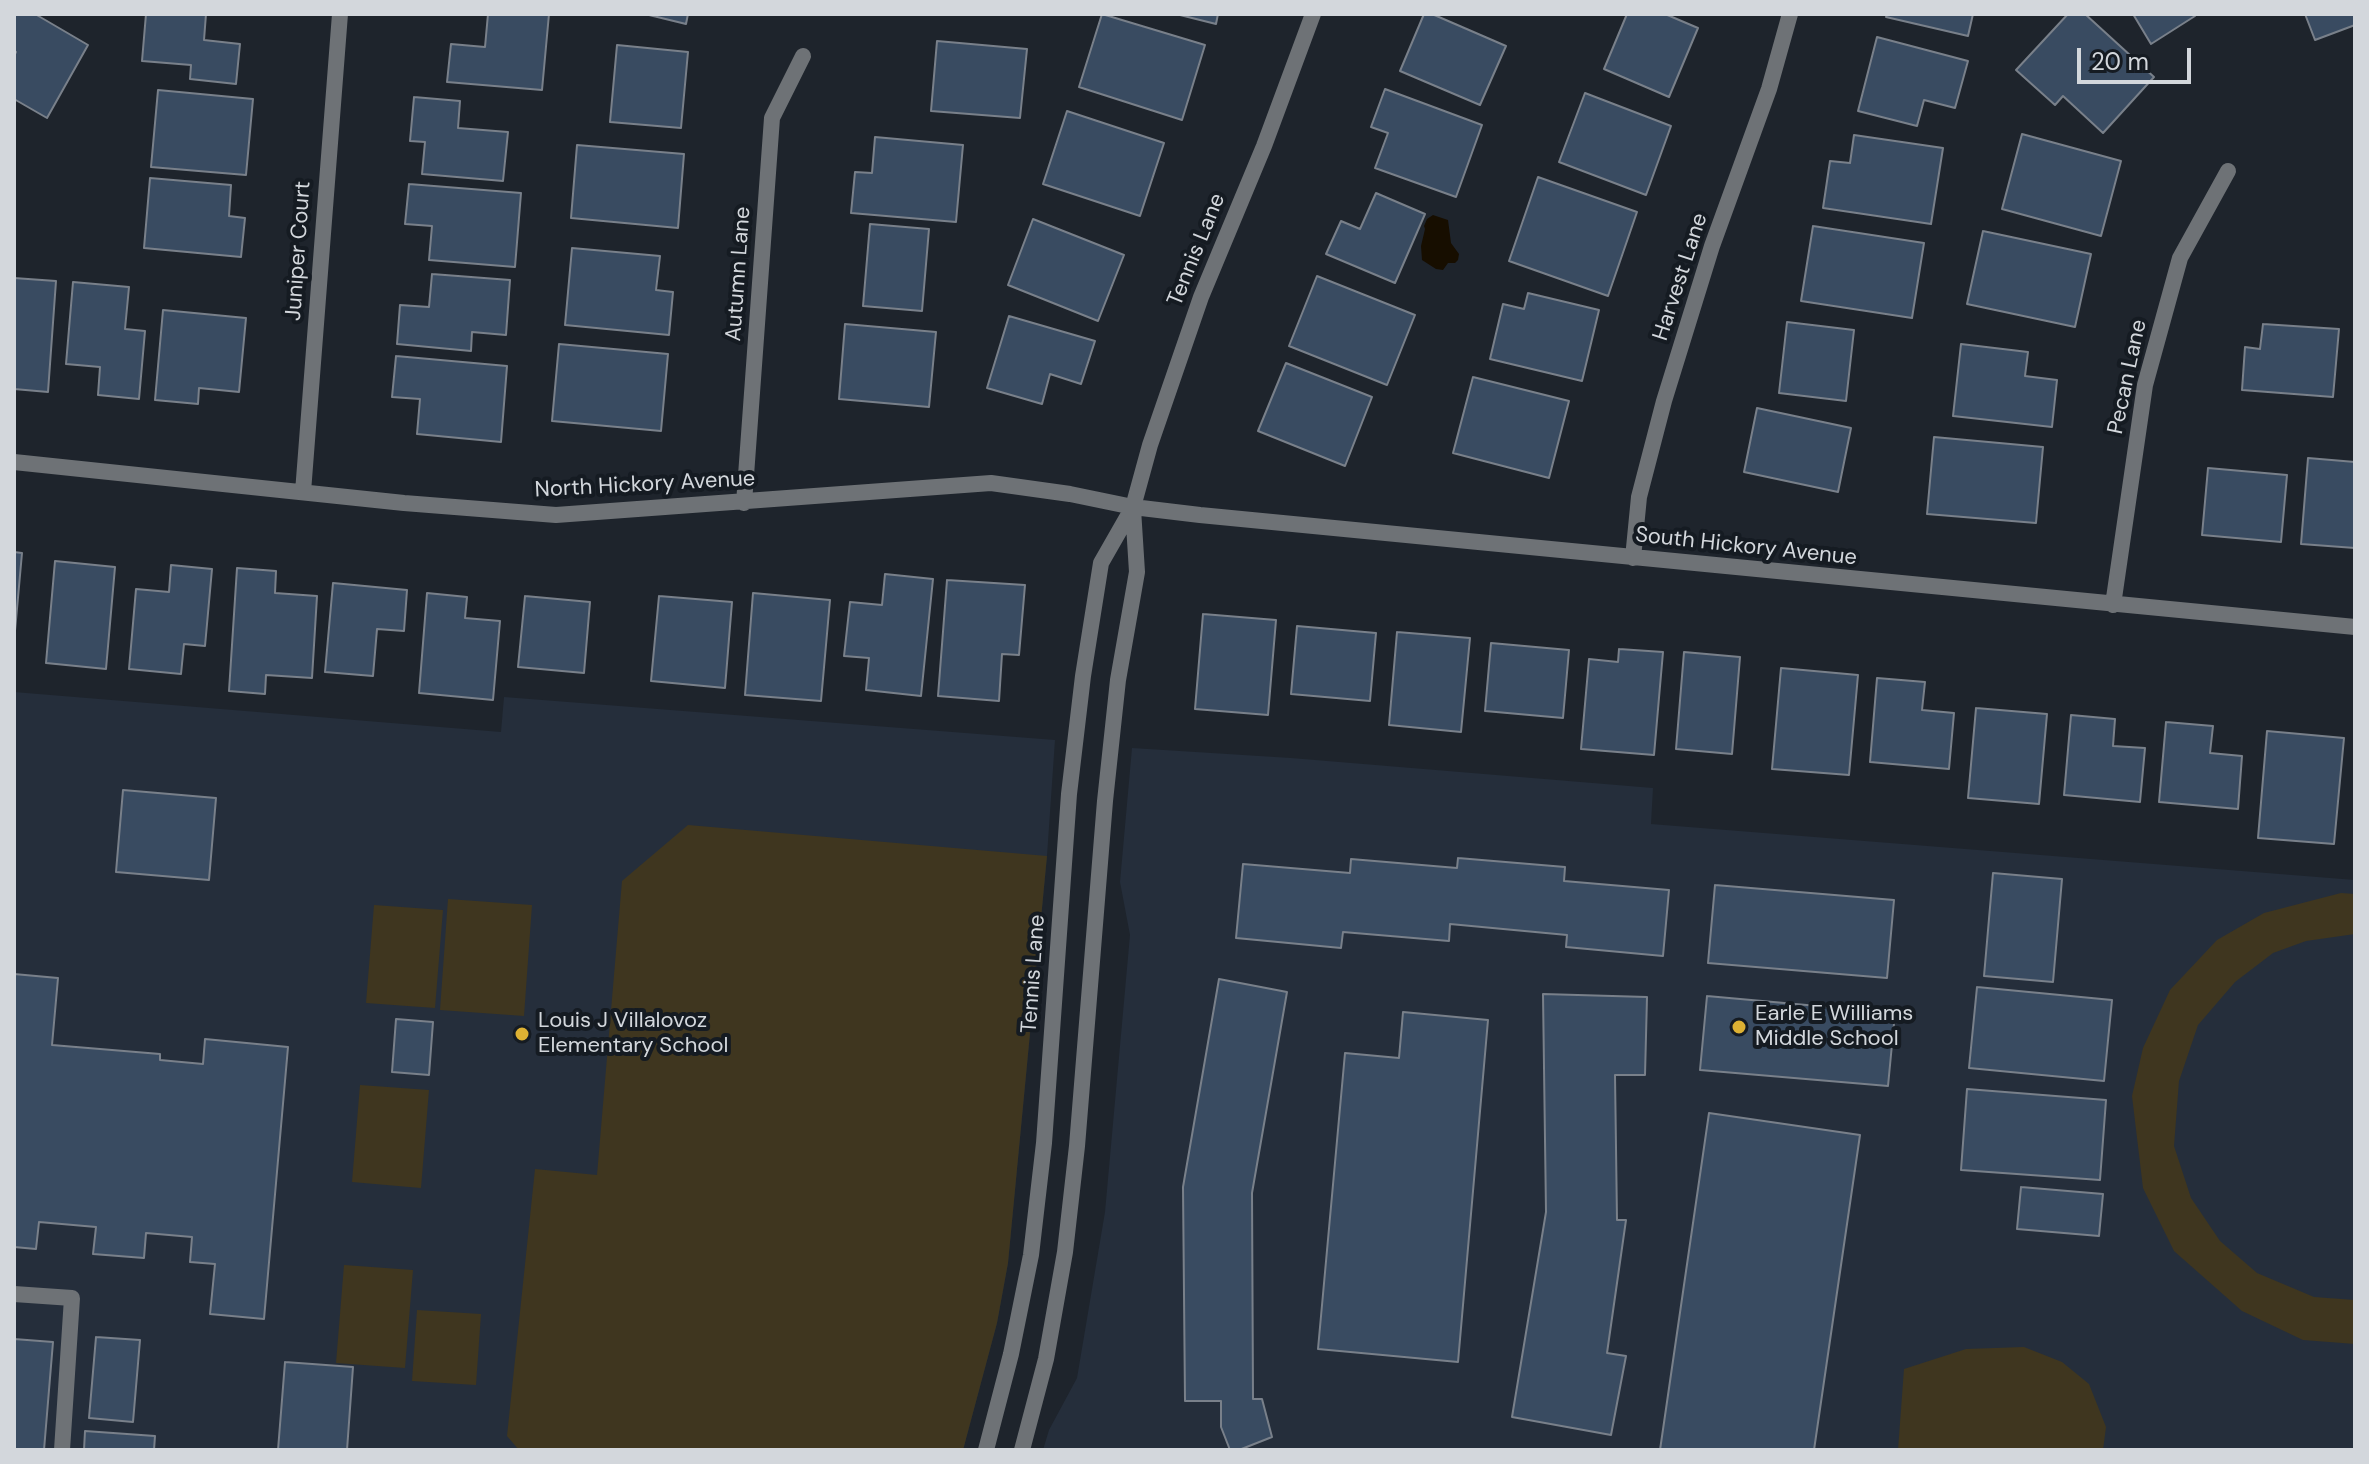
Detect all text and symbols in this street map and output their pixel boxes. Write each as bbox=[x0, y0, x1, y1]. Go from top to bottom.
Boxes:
scale bar bbox=[2081, 32, 2195, 82]
text: 20 m bbox=[2091, 46, 2149, 77]
street label: Juniper Court bbox=[281, 180, 317, 322]
street label: Tennis Lane bbox=[1162, 190, 1232, 310]
street label: Autumn Lane bbox=[721, 206, 757, 342]
street label: Harvest Lane bbox=[1648, 210, 1714, 344]
street label: Pecan Lane bbox=[2103, 317, 2153, 437]
street label: North Hickory Avenue bbox=[534, 466, 756, 504]
street label: South Hickory Avenue bbox=[1634, 522, 1858, 572]
street label: Tennis Lane bbox=[1017, 914, 1051, 1034]
place label: Earle E Williams Middle School bbox=[1755, 1001, 1913, 1052]
place label: Louis J Villalovoz Elementary School bbox=[538, 1008, 728, 1060]
marker: Earle E Williams Middle School bbox=[1730, 1018, 1748, 1036]
marker: Louis J Villalovoz Elementary School bbox=[513, 1025, 531, 1043]

